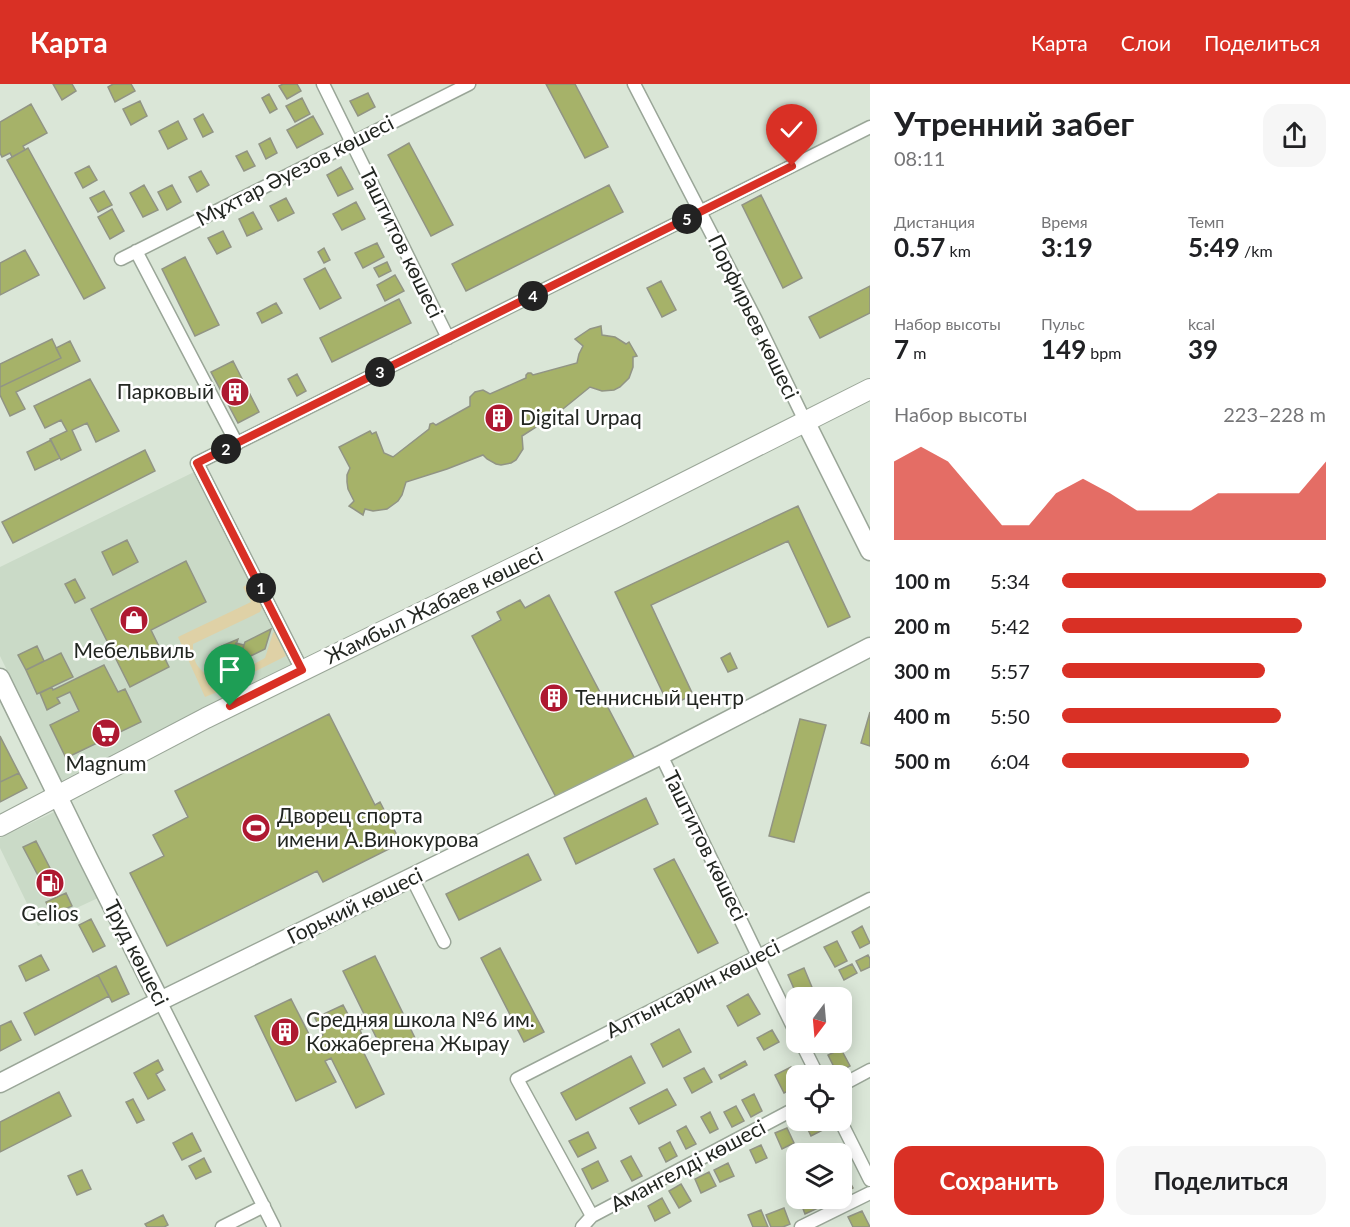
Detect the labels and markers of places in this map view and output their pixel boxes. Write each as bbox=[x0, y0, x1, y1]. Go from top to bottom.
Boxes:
pin bbox=[766, 104, 817, 166]
pin: 5 bbox=[672, 204, 702, 234]
pin: 4 bbox=[518, 281, 548, 311]
pin: 3 bbox=[365, 357, 395, 387]
building icon: Парковый bbox=[219, 376, 251, 408]
place label: Парковый bbox=[117, 378, 214, 403]
building icon: Digital Urpaq bbox=[483, 402, 515, 434]
place label: Digital Urpaq bbox=[520, 404, 642, 429]
pin: 2 bbox=[211, 434, 241, 464]
pin: 1 bbox=[246, 573, 276, 603]
shop icon: Мебельвиль bbox=[118, 604, 150, 636]
place label: Мебельвиль bbox=[74, 637, 194, 662]
pin bbox=[204, 644, 255, 706]
building icon: Теннисный центр bbox=[538, 682, 570, 714]
place label: Теннисный центр bbox=[575, 684, 744, 709]
supermarket icon: Magnum bbox=[90, 717, 122, 749]
place label: Magnum bbox=[65, 750, 147, 775]
place label: Дворец спорта имени А.Винокурова bbox=[277, 802, 479, 851]
sports icon: Дворец спорта имени А.Винокурова bbox=[240, 812, 272, 844]
fuel station icon: Gelios bbox=[34, 867, 66, 899]
place label: Gelios bbox=[21, 900, 79, 925]
place label: Средняя школа №6 им. Кожабергена Жырау bbox=[306, 1006, 535, 1055]
building icon: Средняя школа №6 им. Кожабергена Жырау bbox=[269, 1016, 301, 1048]

